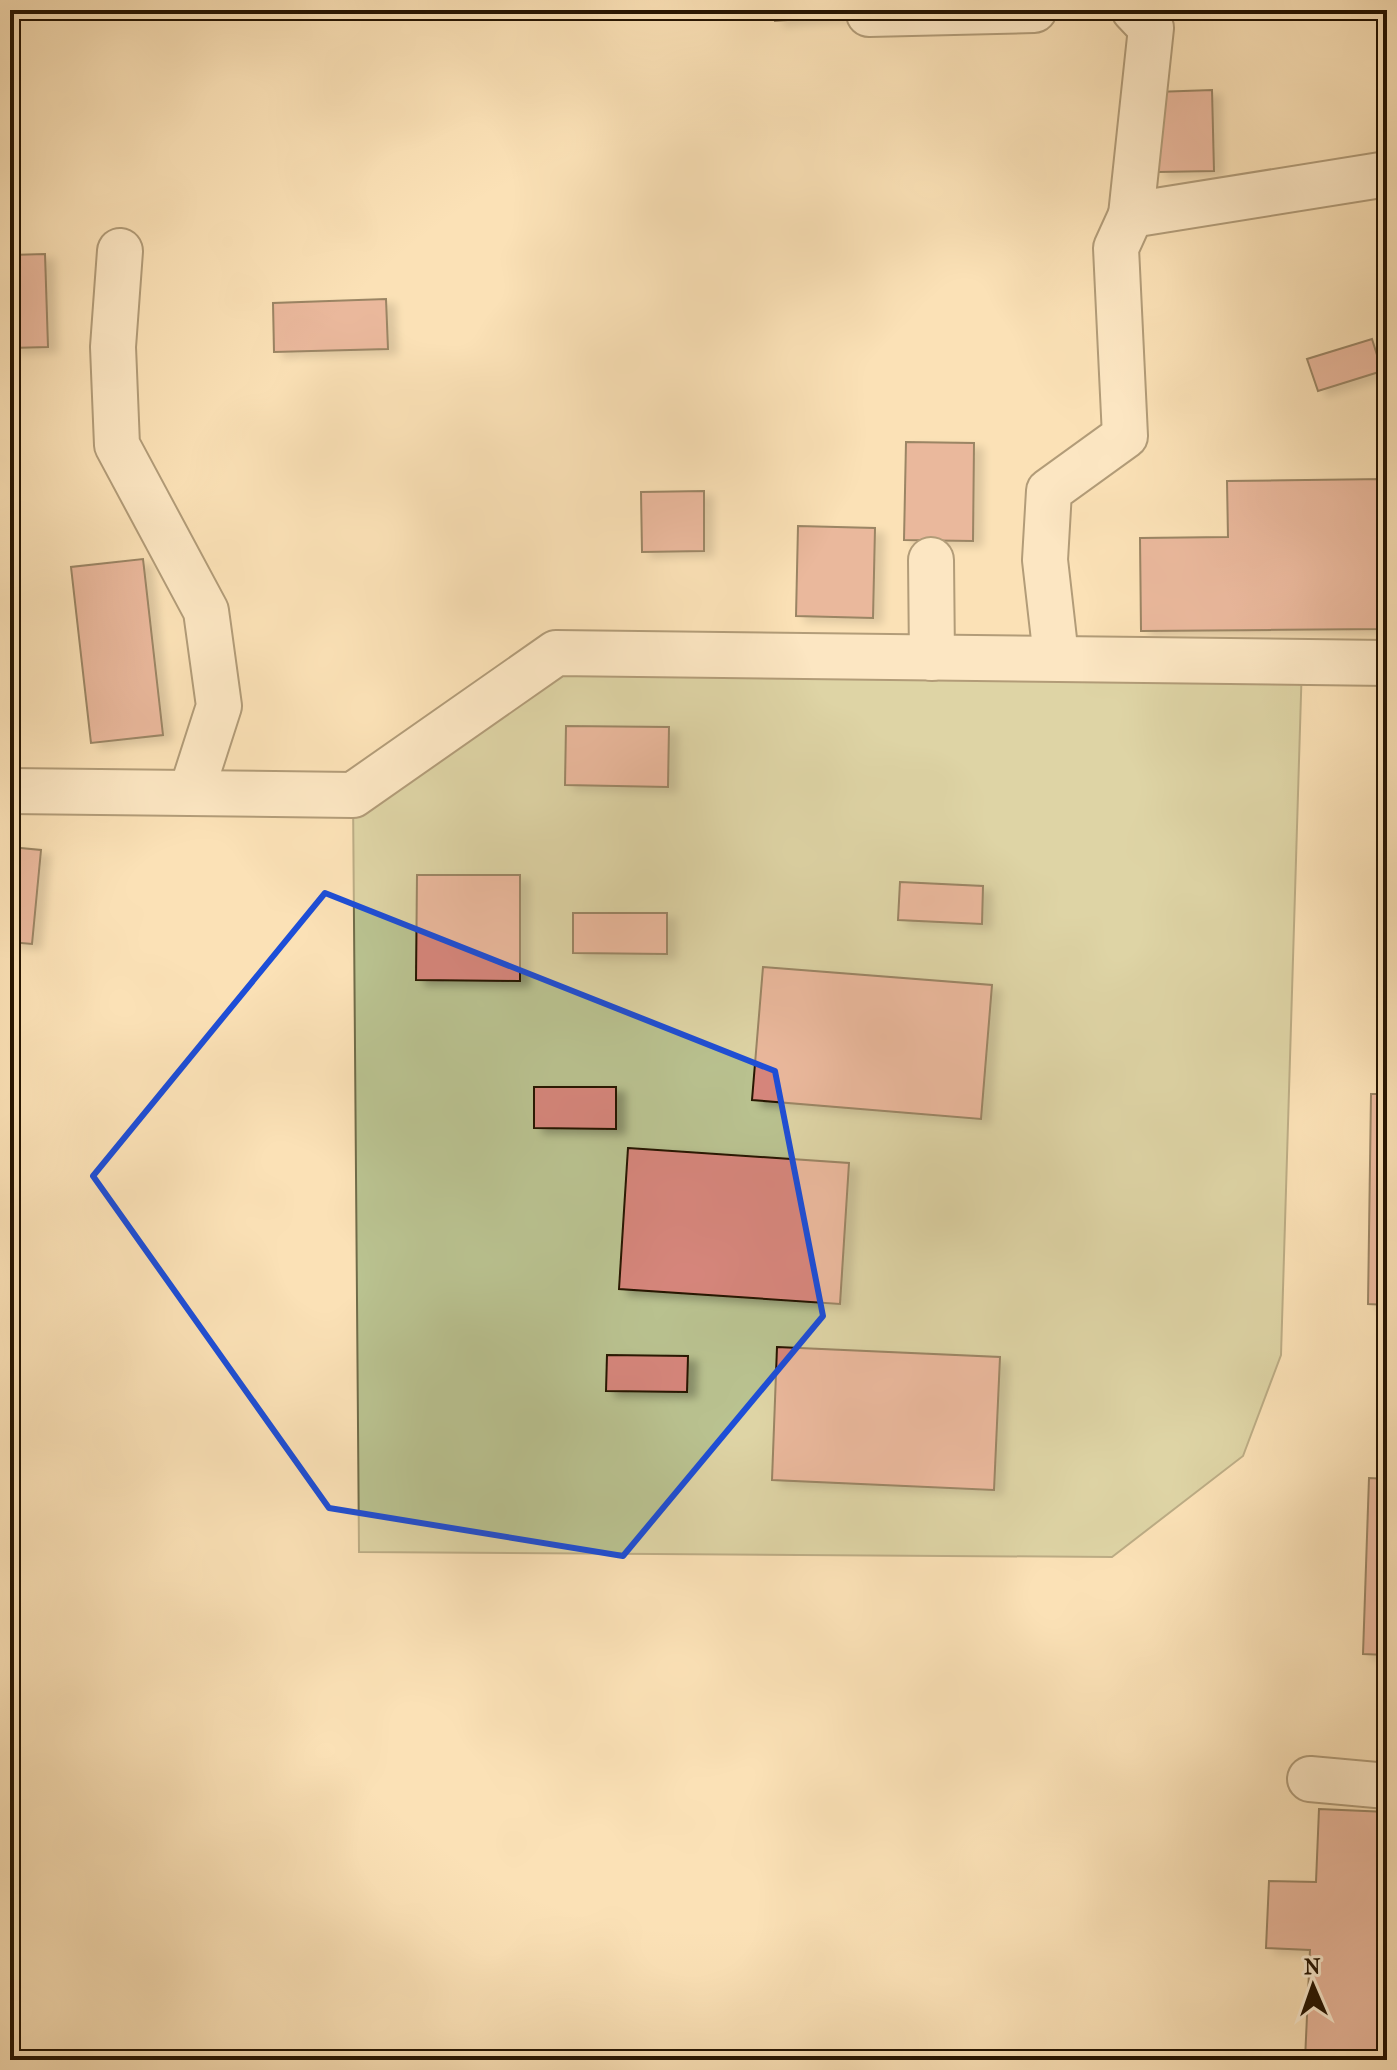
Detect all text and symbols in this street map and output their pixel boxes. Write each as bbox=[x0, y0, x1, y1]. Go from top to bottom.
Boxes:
north arrow bbox=[1273, 1946, 1353, 2026]
text: N bbox=[1304, 1954, 1321, 1980]

